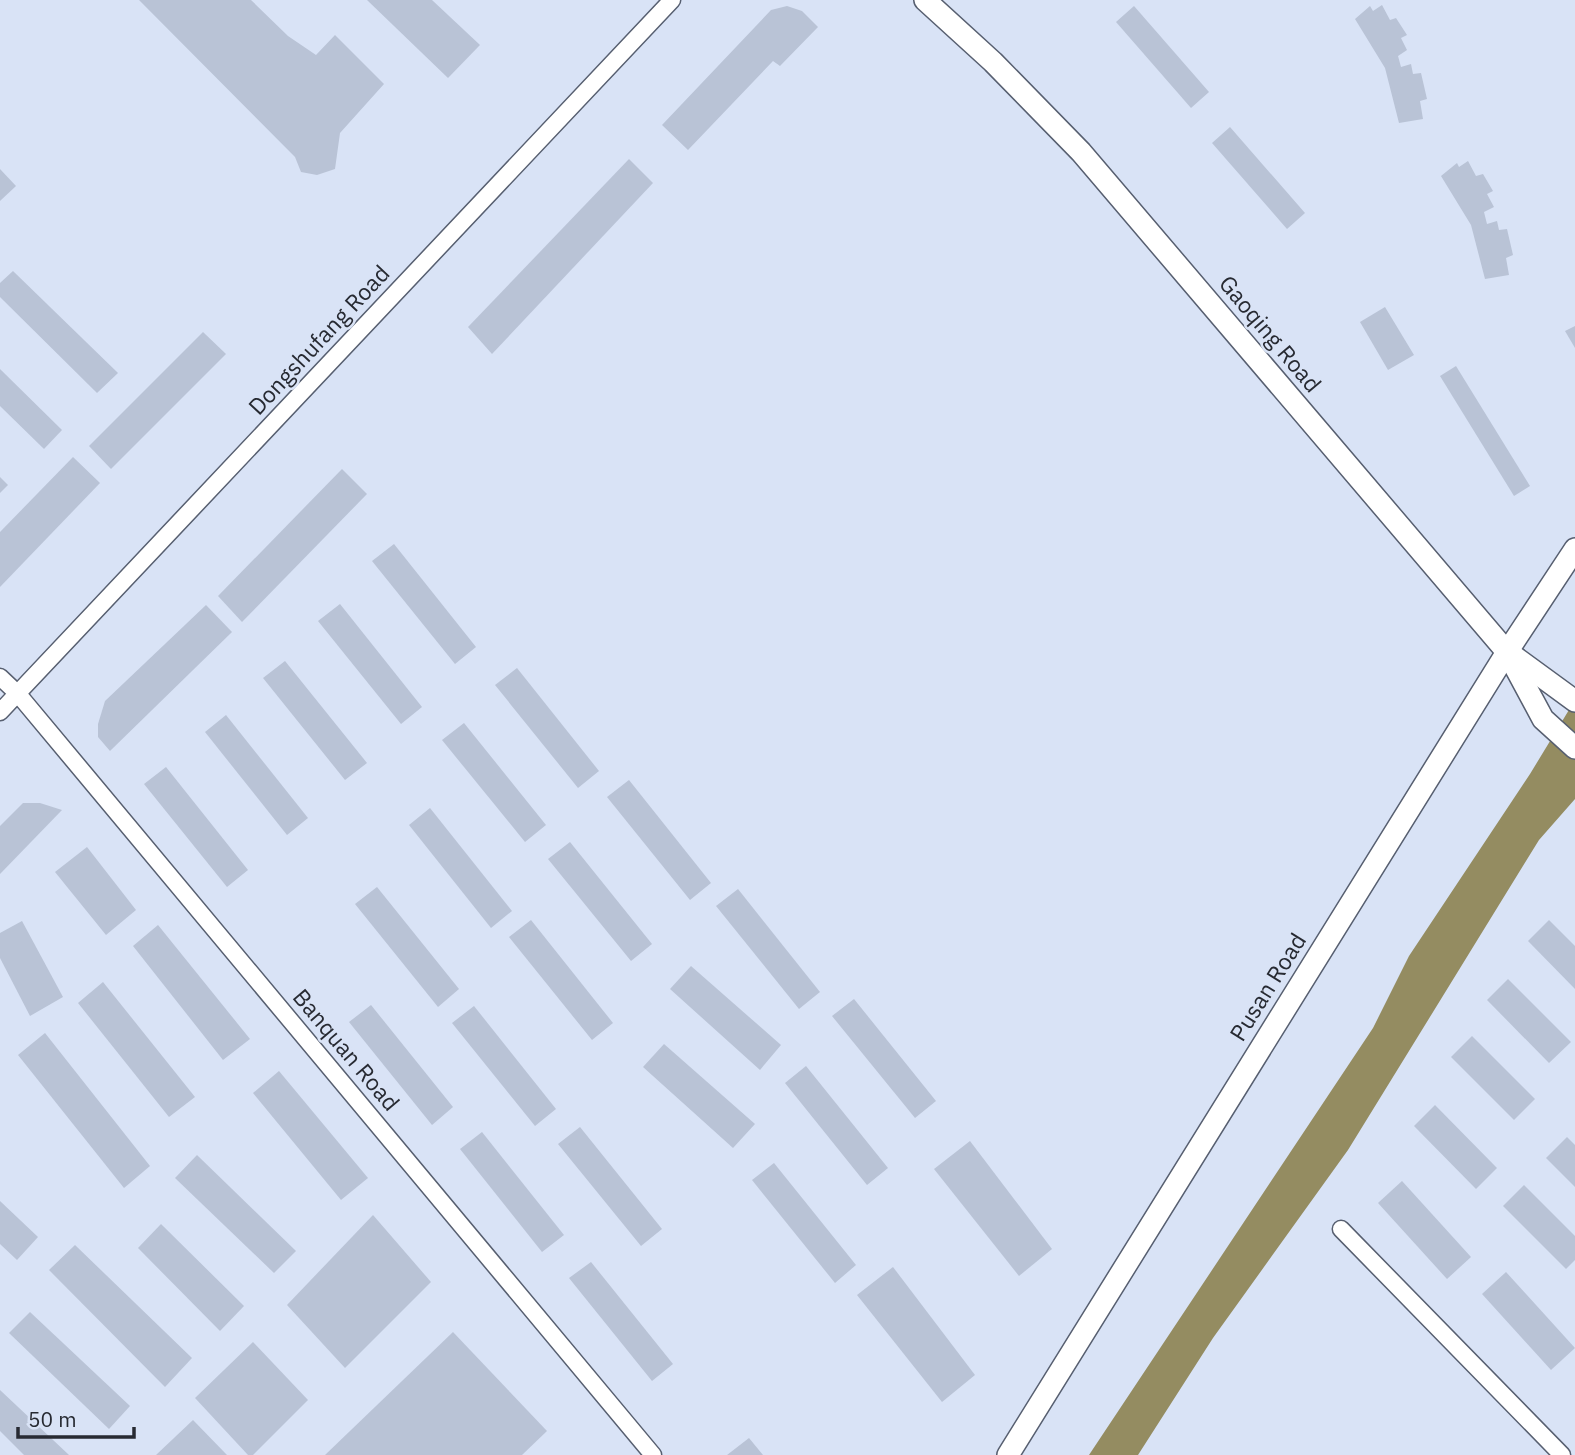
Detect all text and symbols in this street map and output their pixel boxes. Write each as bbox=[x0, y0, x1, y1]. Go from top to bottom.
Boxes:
street label: Dongshufang Road bbox=[241, 258, 395, 421]
street label: Gaoqing Road bbox=[1213, 269, 1328, 398]
street label: Pusan Road bbox=[1222, 927, 1312, 1046]
street label: Banquan Road bbox=[287, 982, 407, 1117]
scale bar bbox=[18, 1396, 133, 1440]
text: 50 m bbox=[28, 1405, 77, 1433]

